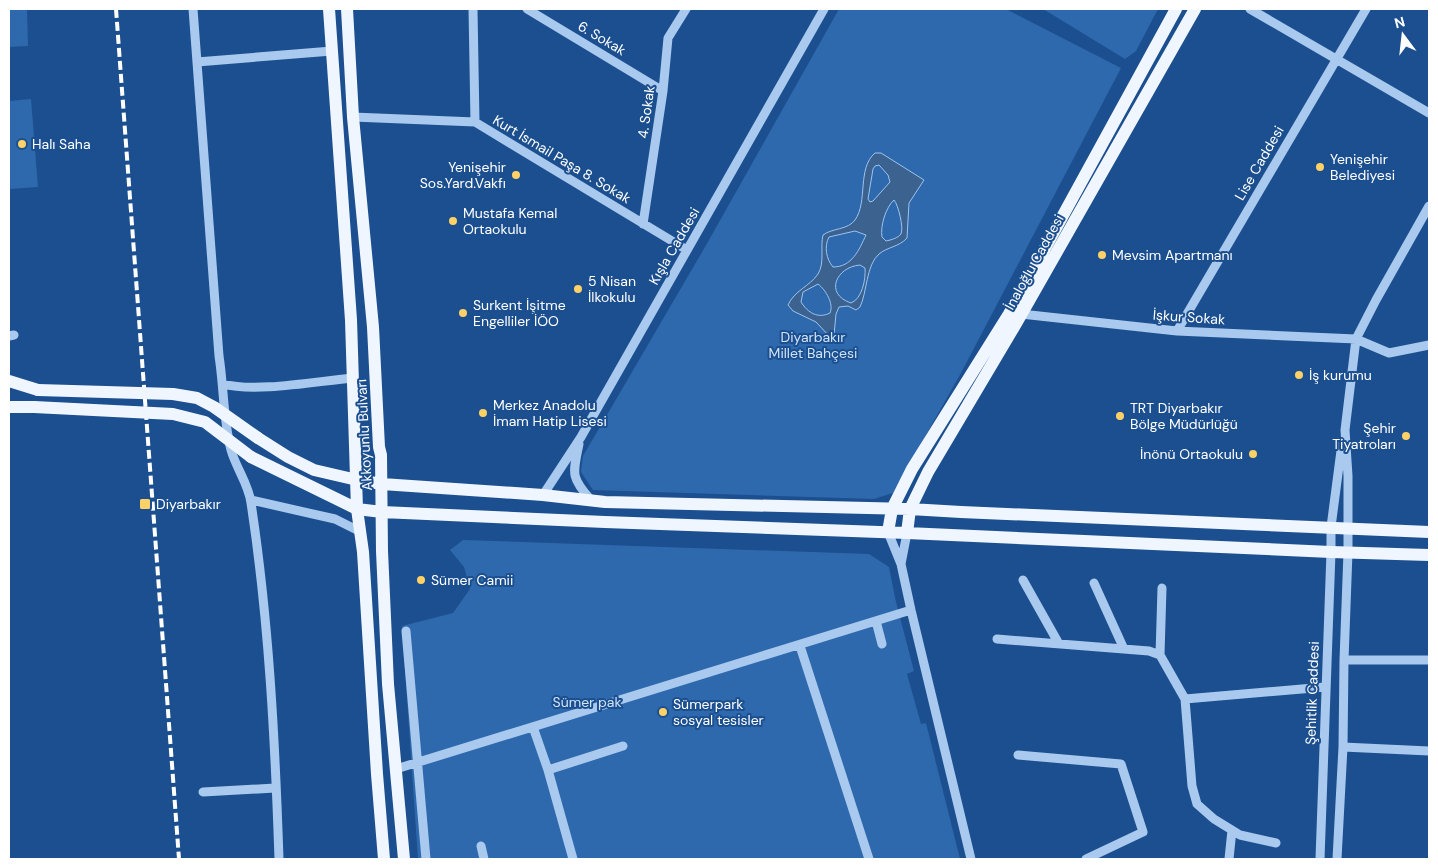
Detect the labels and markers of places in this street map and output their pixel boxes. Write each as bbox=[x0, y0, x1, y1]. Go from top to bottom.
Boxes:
place label: Halı Saha bbox=[32, 135, 91, 153]
marker: Halı Saha bbox=[16, 138, 28, 150]
place label: Yenişehir Belediyesi bbox=[1330, 150, 1395, 184]
place label: Yenişehir Sos.Yard.Vakfı bbox=[420, 158, 506, 192]
marker: Yenişehir Belediyesi bbox=[1314, 161, 1326, 173]
marker: Yenişehir Sos.Yard.Vakfı bbox=[510, 169, 522, 181]
place label: Mustafa Kemal Ortaokulu bbox=[463, 204, 557, 238]
marker: Mustafa Kemal Ortaokulu bbox=[447, 215, 459, 227]
place label: Mevsim Apartmanı bbox=[1112, 246, 1233, 264]
marker: Mevsim Apartmanı bbox=[1096, 249, 1108, 261]
place label: 5 Nisan İlkokulu bbox=[588, 272, 636, 306]
marker: 5 Nisan İlkokulu bbox=[572, 283, 584, 295]
place label: Surkent İşitme Engelliler İÖO bbox=[473, 296, 566, 330]
marker: Surkent İşitme Engelliler İÖO bbox=[457, 307, 469, 319]
place label: İş kurumu bbox=[1309, 366, 1372, 384]
marker: İş kurumu bbox=[1293, 369, 1305, 381]
place label: Merkez Anadolu İmam Hatip Lisesi bbox=[493, 396, 607, 430]
place label: TRT Diyarbakır Bölge Müdürlüğü bbox=[1130, 399, 1238, 433]
marker: Merkez Anadolu İmam Hatip Lisesi bbox=[477, 407, 489, 419]
marker: TRT Diyarbakır Bölge Müdürlüğü bbox=[1114, 410, 1126, 422]
place label: Şehir Tiyatroları bbox=[1332, 419, 1396, 453]
marker: Şehir Tiyatroları bbox=[1400, 430, 1412, 442]
place label: İnönü Ortaokulu bbox=[1140, 445, 1243, 463]
marker: İnönü Ortaokulu bbox=[1247, 448, 1259, 460]
place label: Diyarbakır bbox=[156, 495, 221, 513]
marker: Diyarbakır bbox=[138, 497, 152, 511]
place label: Sümer Camii bbox=[431, 571, 513, 589]
marker: Sümer Camii bbox=[415, 574, 427, 586]
place label: Sümerpark sosyal tesisler bbox=[673, 695, 764, 729]
marker: Sümerpark sosyal tesisler bbox=[657, 706, 669, 718]

